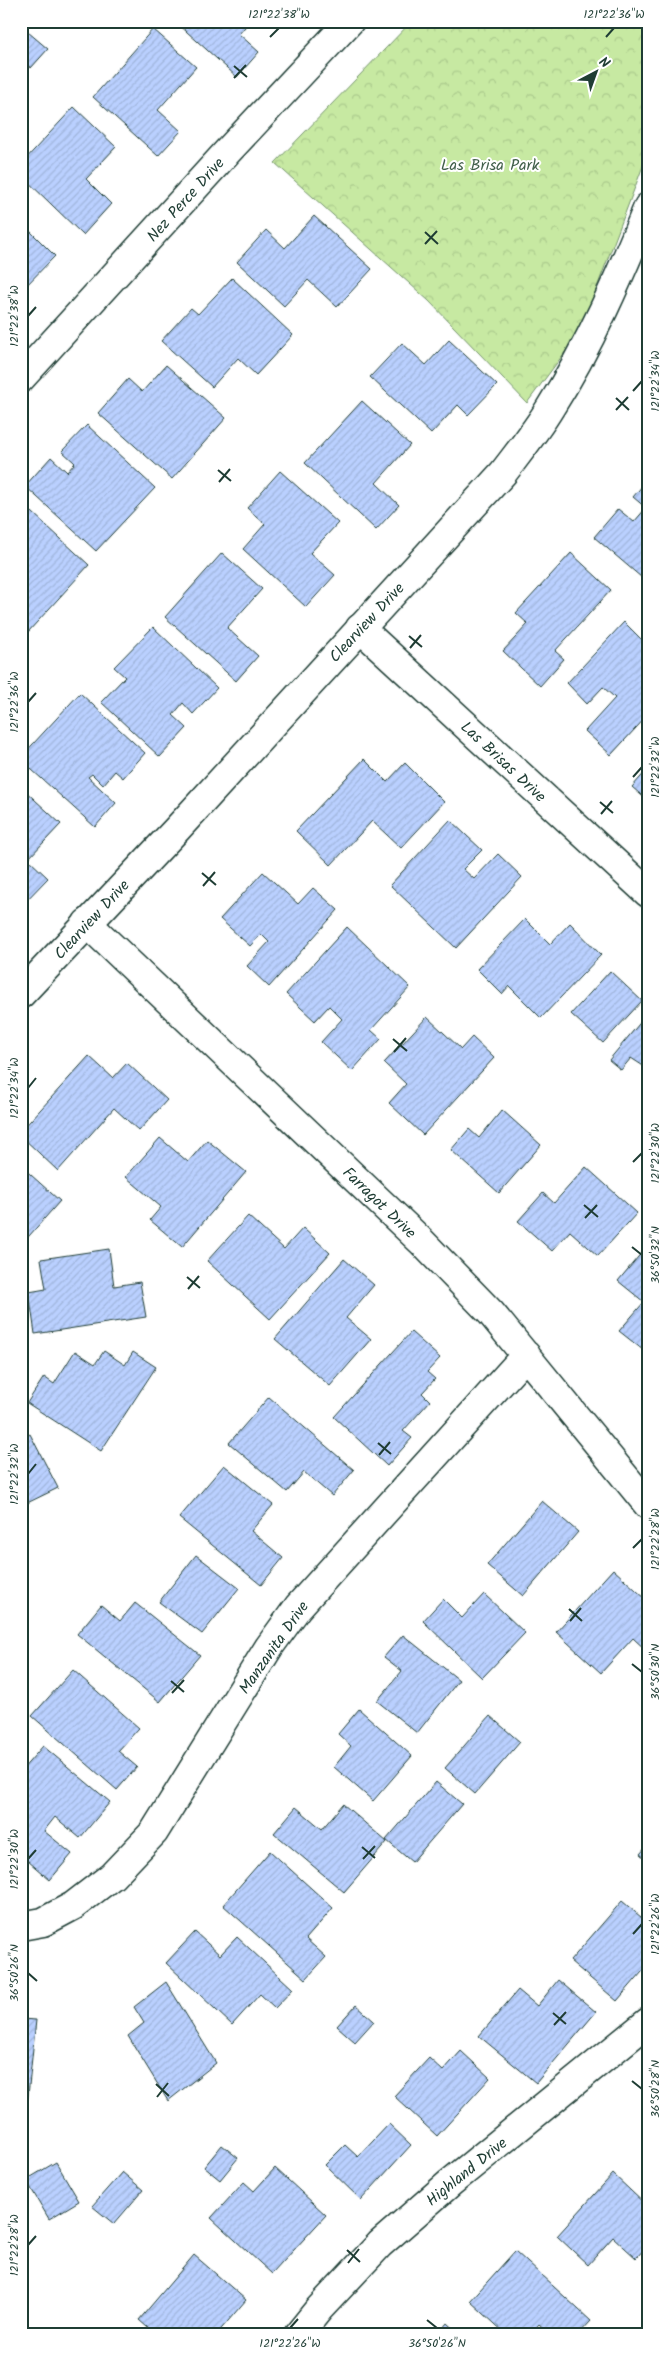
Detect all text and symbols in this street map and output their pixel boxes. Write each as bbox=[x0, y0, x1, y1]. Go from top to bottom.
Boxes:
text: 121°22'38"W bbox=[248, 5, 310, 24]
text: 121°22'36"W bbox=[583, 5, 645, 24]
north arrow bbox=[572, 48, 622, 98]
text: N bbox=[593, 52, 615, 74]
street label: Nez Perce Drive bbox=[141, 152, 231, 248]
park label: Las Brisa Park bbox=[441, 153, 540, 178]
text: 121°22'38"W bbox=[5, 285, 24, 347]
text: 121°22'34"W bbox=[646, 350, 665, 412]
street label: Clearview Drive bbox=[323, 577, 411, 669]
text: 121°22'36"W bbox=[5, 671, 24, 733]
street label: Las Brisas Drive bbox=[454, 716, 552, 809]
text: 121°22'32"W bbox=[646, 736, 665, 798]
street label: Clearview Drive bbox=[48, 874, 136, 966]
text: 121°22'34"W bbox=[5, 1057, 24, 1119]
text: 121°22'30"W bbox=[646, 1123, 665, 1183]
street label: Farragot Drive bbox=[336, 1161, 422, 1245]
text: 36°50'32"N bbox=[646, 1226, 665, 1284]
text: 121°22'32"W bbox=[5, 1443, 24, 1505]
text: 121°22'28"W bbox=[646, 1508, 665, 1570]
street label: Manzanita Drive bbox=[233, 1596, 316, 1700]
text: 36°50'30"N bbox=[646, 1644, 665, 1700]
text: 121°22'30"W bbox=[5, 1829, 24, 1889]
text: 121°22'26"W bbox=[646, 1893, 665, 1955]
text: 36°50'26"N bbox=[5, 1944, 24, 2002]
text: 36°50'28"N bbox=[646, 2060, 665, 2118]
street label: Highland Drive bbox=[421, 2131, 513, 2213]
text: 121°22'28"W bbox=[5, 2214, 24, 2276]
text: 121°22'26"W bbox=[259, 2334, 321, 2353]
text: 36°50'26"N bbox=[408, 2334, 466, 2353]

